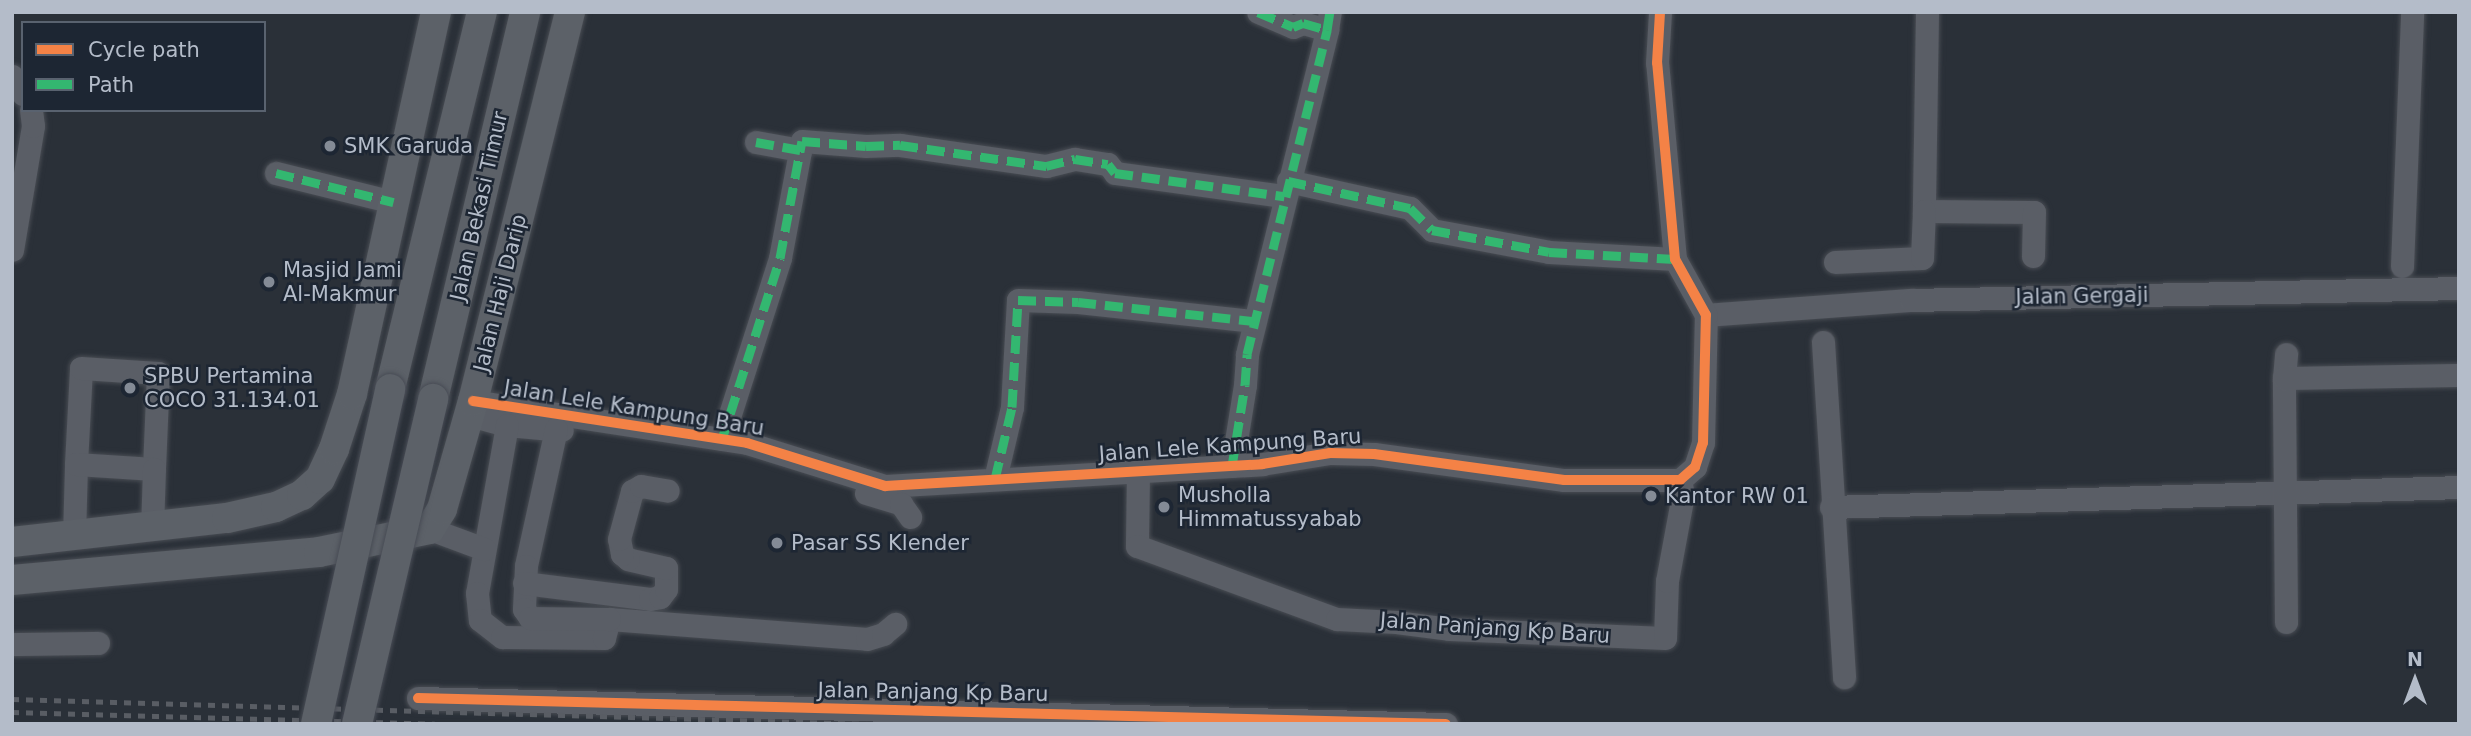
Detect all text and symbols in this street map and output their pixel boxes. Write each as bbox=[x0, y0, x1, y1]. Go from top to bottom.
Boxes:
legend bbox=[21, 21, 266, 112]
text: Cycle path bbox=[88, 38, 200, 62]
text: Path bbox=[88, 73, 134, 97]
street label: Jalan Bekasi Timur bbox=[445, 109, 513, 303]
place label: SMK Garuda bbox=[344, 133, 473, 159]
marker: SMK Garuda bbox=[322, 138, 338, 154]
street label: Jalan Haji Darip bbox=[468, 212, 532, 374]
place label: Masjid Jami Al-Makmur bbox=[283, 257, 402, 307]
marker: Masjid Jami Al-Makmur bbox=[261, 274, 277, 290]
street label: Jalan Gergaji bbox=[2015, 282, 2149, 310]
place label: SPBU Pertamina COCO 31.134.01 bbox=[144, 363, 320, 413]
street label: Jalan Lele Kampung Baru bbox=[502, 375, 766, 441]
marker: SPBU Pertamina COCO 31.134.01 bbox=[122, 380, 138, 396]
street label: Jalan Lele Kampung Baru bbox=[1098, 423, 1362, 467]
place label: Musholla Himmatussyabab bbox=[1178, 482, 1362, 532]
place label: Kantor RW 01 bbox=[1665, 483, 1809, 509]
marker: Kantor RW 01 bbox=[1643, 488, 1659, 504]
marker: Musholla Himmatussyabab bbox=[1156, 499, 1172, 515]
place label: Pasar SS Klender bbox=[791, 530, 969, 556]
marker: Pasar SS Klender bbox=[769, 535, 785, 551]
street label: Jalan Panjang Kp Baru bbox=[1379, 607, 1611, 649]
north arrow bbox=[2380, 645, 2450, 715]
text: N bbox=[2407, 648, 2423, 670]
street label: Jalan Panjang Kp Baru bbox=[817, 677, 1049, 707]

